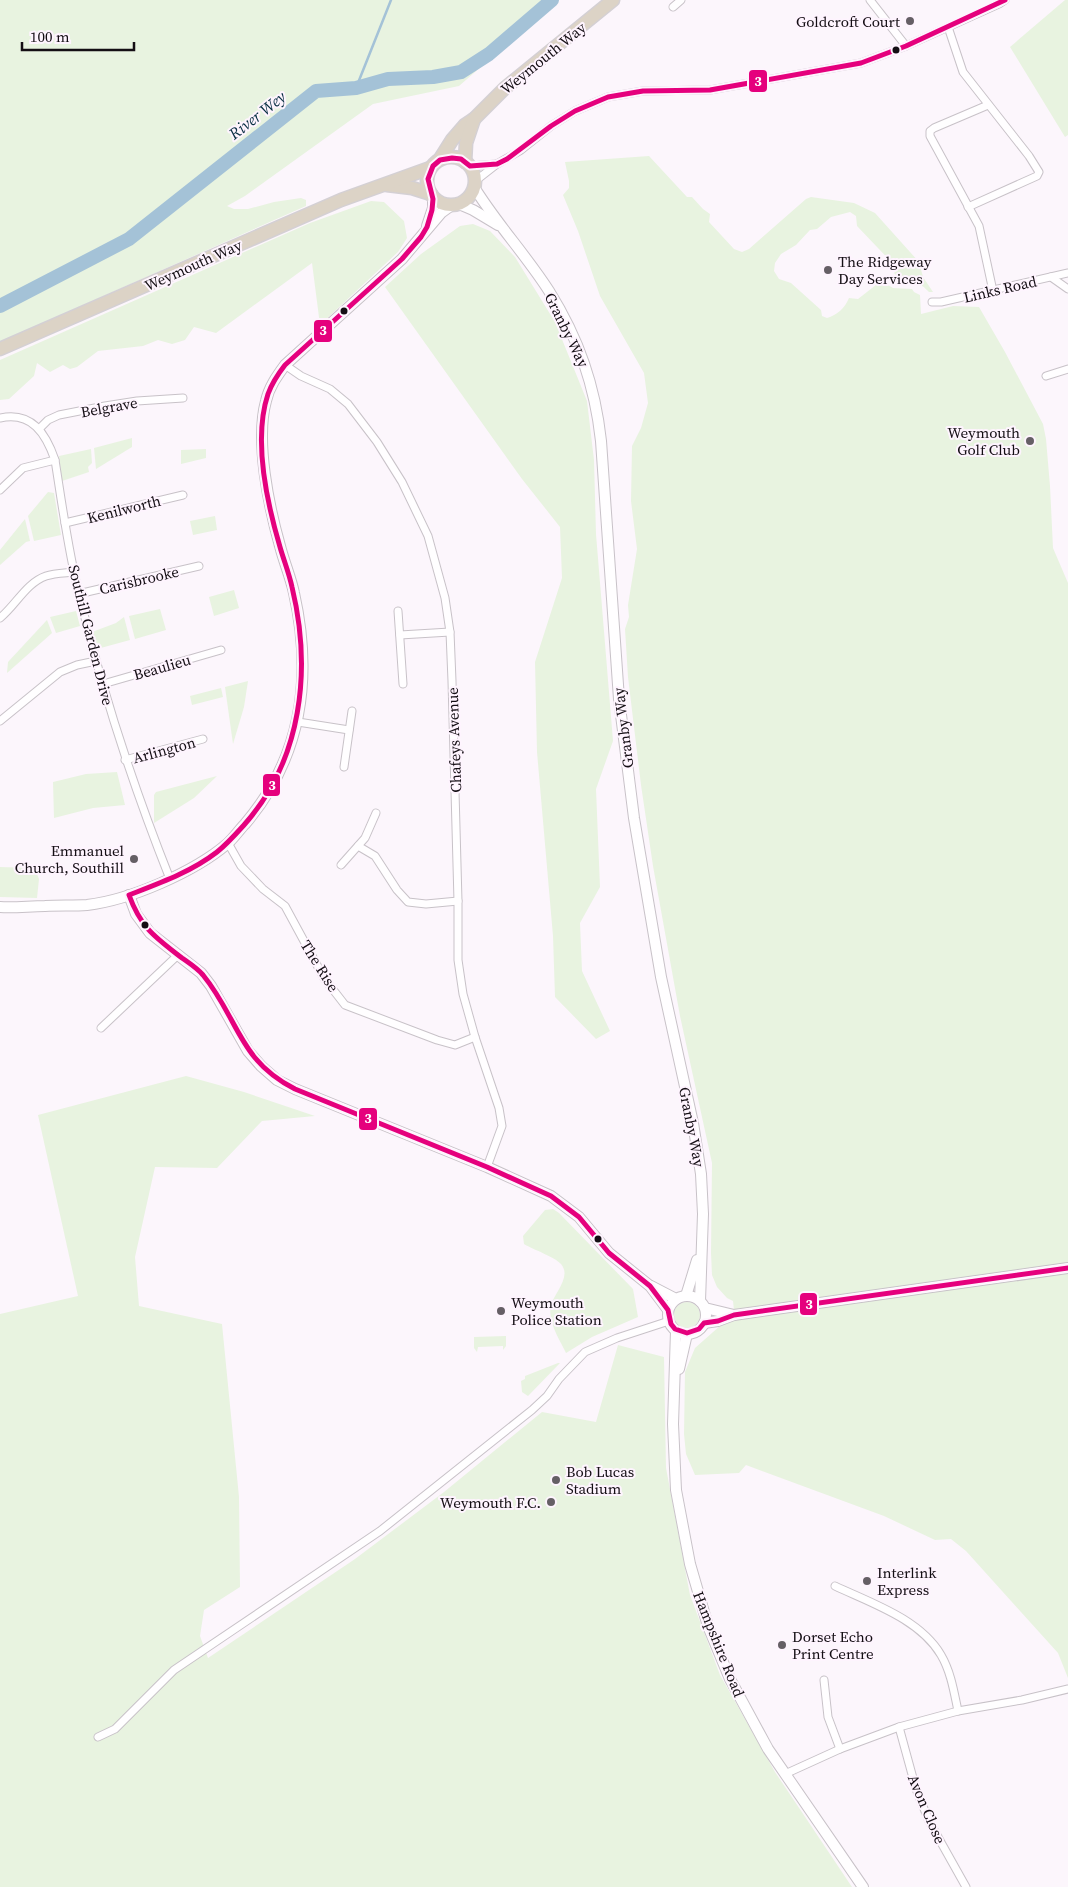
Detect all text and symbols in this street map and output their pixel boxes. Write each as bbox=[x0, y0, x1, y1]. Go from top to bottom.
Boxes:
place label: Goldcroft Court bbox=[796, 11, 900, 32]
marker: Goldcroft Court bbox=[904, 15, 916, 27]
street label: Weymouth Way bbox=[496, 17, 590, 99]
scale bar bbox=[22, 20, 135, 52]
text: 100 m bbox=[30, 26, 70, 47]
unlabelled marker bbox=[891, 45, 901, 55]
line badge: 3 bbox=[748, 69, 768, 93]
text: 3 bbox=[754, 71, 762, 91]
water label: River Wey bbox=[223, 86, 290, 145]
street label: Weymouth Way bbox=[141, 234, 245, 296]
place label: The Ridgeway Day Services bbox=[838, 251, 932, 289]
marker: The Ridgeway Day Services bbox=[822, 264, 834, 276]
street label: Links Road bbox=[961, 270, 1039, 308]
street label: Granby Way bbox=[540, 289, 594, 371]
unlabelled marker bbox=[339, 306, 349, 316]
line badge: 3 bbox=[313, 319, 333, 343]
text: 3 bbox=[319, 320, 327, 340]
street label: Belgrave bbox=[79, 392, 139, 422]
place label: Weymouth Golf Club bbox=[947, 422, 1020, 460]
marker: Weymouth Golf Club bbox=[1024, 435, 1036, 447]
street label: Kenilworth bbox=[85, 490, 163, 528]
street label: Carisbrooke bbox=[97, 561, 181, 599]
street label: Southill Garden Drive bbox=[63, 562, 119, 708]
street label: Beaulieu bbox=[131, 649, 193, 685]
street label: Granby Way bbox=[608, 686, 638, 769]
street label: Chafeys Avenue bbox=[442, 687, 466, 793]
street label: Arlington bbox=[130, 732, 198, 768]
line badge: 3 bbox=[262, 773, 281, 797]
text: 3 bbox=[268, 775, 276, 795]
place label: Emmanuel Church, Southill bbox=[15, 840, 125, 878]
marker: Emmanuel Church, Southill bbox=[128, 853, 140, 865]
unlabelled marker bbox=[140, 920, 150, 930]
street label: The Rise bbox=[296, 936, 344, 996]
street label: Granby Way bbox=[674, 1085, 710, 1169]
line badge: 3 bbox=[358, 1107, 378, 1131]
text: 3 bbox=[364, 1108, 372, 1128]
unlabelled marker bbox=[593, 1234, 603, 1244]
place label: Weymouth Police Station bbox=[511, 1292, 602, 1330]
line badge: 3 bbox=[799, 1292, 818, 1316]
text: 3 bbox=[805, 1294, 813, 1314]
marker: Weymouth Police Station bbox=[495, 1305, 507, 1317]
place label: Bob Lucas Stadium bbox=[566, 1461, 634, 1499]
marker: Bob Lucas Stadium bbox=[550, 1474, 562, 1486]
place label: Weymouth F.C. bbox=[440, 1492, 541, 1513]
marker: Weymouth F.C. bbox=[545, 1496, 557, 1508]
place label: Interlink Express bbox=[877, 1562, 937, 1600]
marker: Interlink Express bbox=[861, 1575, 873, 1587]
street label: Hampshire Road bbox=[688, 1588, 750, 1700]
place label: Dorset Echo Print Centre bbox=[792, 1626, 874, 1664]
marker: Dorset Echo Print Centre bbox=[776, 1639, 788, 1651]
street label: Avon Close bbox=[903, 1771, 951, 1847]

